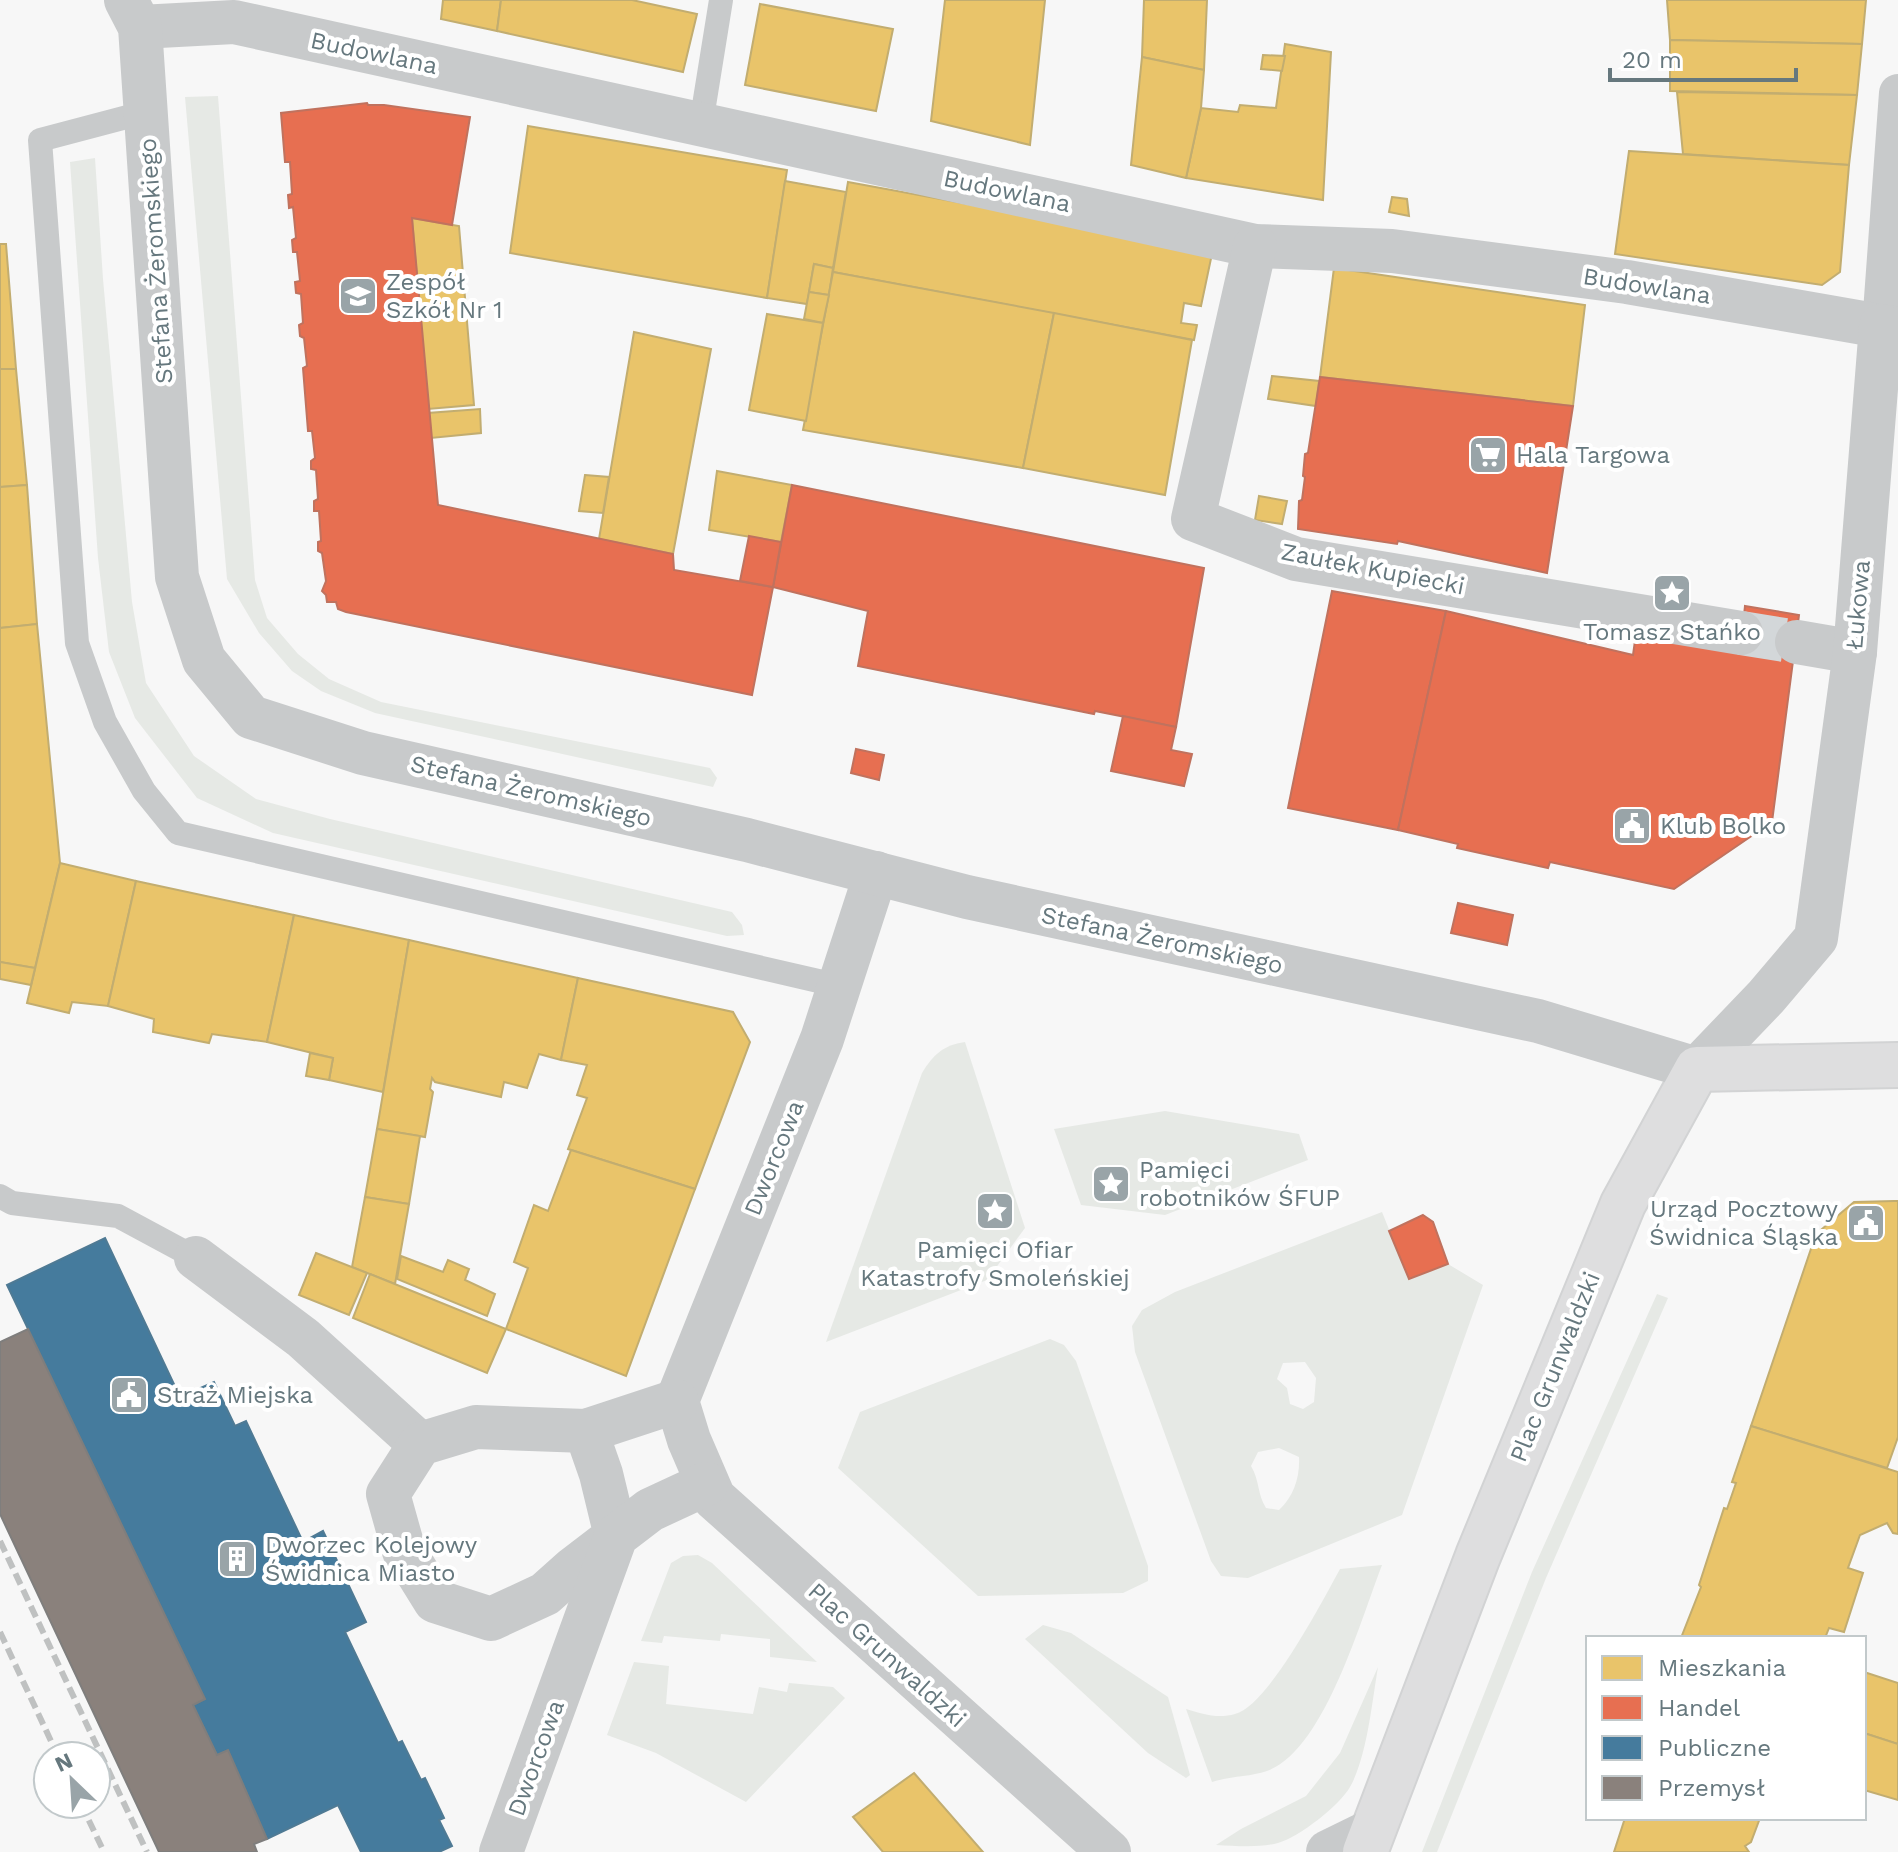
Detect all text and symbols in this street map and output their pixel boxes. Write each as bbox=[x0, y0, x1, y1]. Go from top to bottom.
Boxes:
street label: Budowlana bbox=[308, 26, 440, 80]
scale bar bbox=[1610, 32, 1796, 82]
text: 20 m bbox=[1622, 46, 1682, 74]
street label: Stefana Żeromskiego bbox=[133, 137, 179, 385]
street label: Budowlana bbox=[941, 164, 1073, 218]
street label: Budowlana bbox=[1581, 262, 1713, 310]
place label: Zespół Szkół Nr 1 bbox=[386, 268, 503, 324]
school or university icon: Zespół Szkół Nr 1 bbox=[337, 275, 379, 317]
supermarket icon: Hala Targowa bbox=[1467, 434, 1509, 476]
place label: Hala Targowa bbox=[1516, 441, 1670, 469]
street label: Zaułek Kupiecki bbox=[1279, 537, 1467, 601]
street label: Łukowa bbox=[1840, 559, 1876, 651]
place icon: Tomasz Stańko bbox=[1651, 572, 1693, 614]
place label: Tomasz Stańko bbox=[1583, 618, 1761, 646]
street label: Stefana Żeromskiego bbox=[408, 750, 654, 832]
public building icon: Klub Bolko bbox=[1611, 805, 1653, 847]
place label: Klub Bolko bbox=[1660, 812, 1786, 840]
street label: Stefana Żeromskiego bbox=[1039, 901, 1285, 979]
street label: Dworcowa bbox=[738, 1096, 810, 1220]
place label: Pamięci robotników ŚFUP bbox=[1139, 1156, 1340, 1212]
place icon: Pamięci robotników ŚFUP bbox=[1090, 1163, 1132, 1205]
place icon: Pamięci Ofiar Katastrofy Smoleńskiej bbox=[974, 1190, 1016, 1232]
place label: Urząd Pocztowy Świdnica Śląska bbox=[1649, 1195, 1839, 1251]
public building icon: Urząd Pocztowy Świdnica Śląska bbox=[1845, 1202, 1887, 1244]
place label: Pamięci Ofiar Katastrofy Smoleńskiej bbox=[860, 1236, 1130, 1292]
street label: Plac Grunwaldzki bbox=[1504, 1268, 1606, 1466]
public building icon: Straż Miejska bbox=[108, 1374, 150, 1416]
place label: Straż Miejska bbox=[157, 1381, 313, 1409]
place label: Dworzec Kolejowy Świdnica Miasto bbox=[265, 1531, 478, 1587]
building icon: Dworzec Kolejowy Świdnica Miasto bbox=[216, 1538, 258, 1580]
street label: Plac Grunwaldzki bbox=[802, 1577, 972, 1733]
legend bbox=[1586, 1636, 1866, 1820]
text: Mieszkania bbox=[1658, 1654, 1786, 1682]
text: Handel bbox=[1658, 1694, 1741, 1722]
street label: Dworcowa bbox=[502, 1696, 570, 1820]
text: Publiczne bbox=[1658, 1734, 1771, 1762]
north arrow bbox=[32, 1740, 112, 1820]
text: N bbox=[51, 1748, 76, 1777]
text: Przemysł bbox=[1658, 1774, 1765, 1802]

